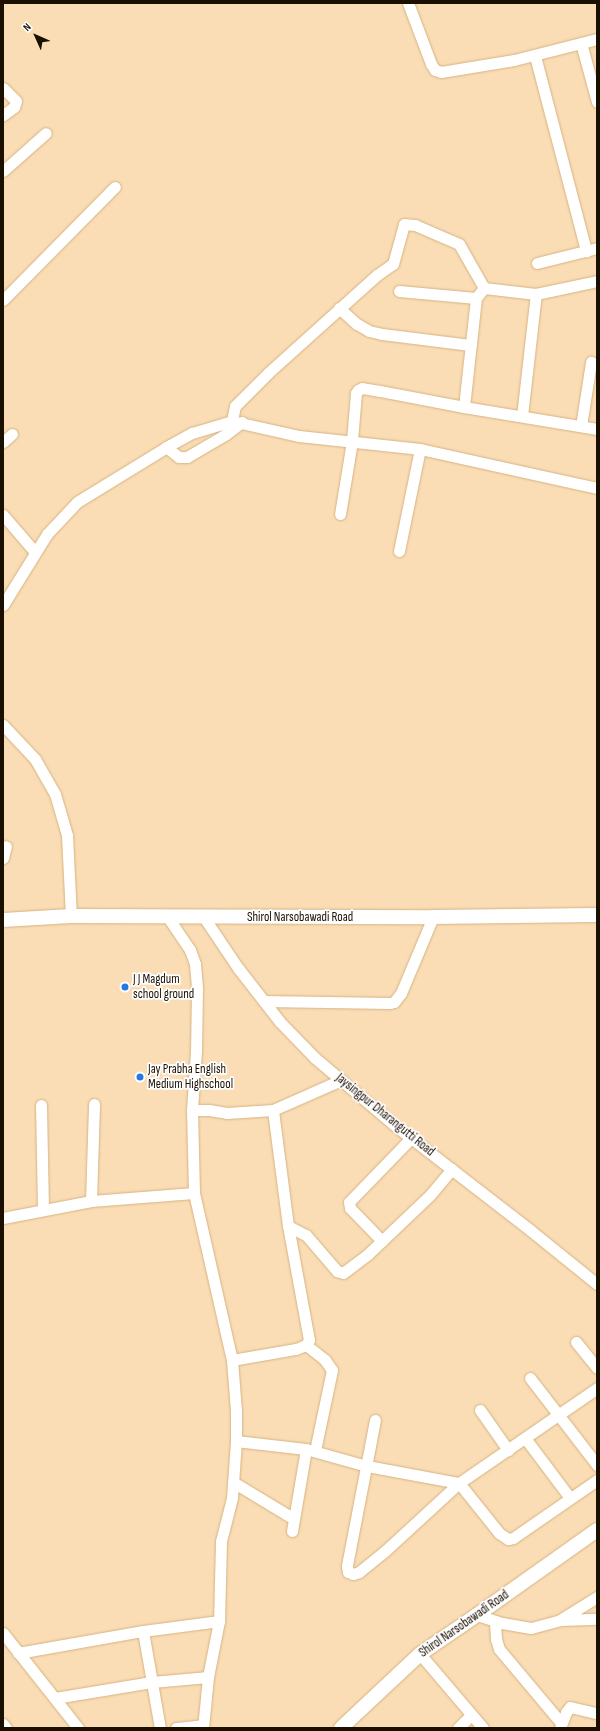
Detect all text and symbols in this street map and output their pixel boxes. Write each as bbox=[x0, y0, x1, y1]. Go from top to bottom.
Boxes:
north arrow bbox=[16, 16, 56, 56]
text: N bbox=[20, 20, 34, 34]
street label: Shirol Narsobawadi Road bbox=[247, 909, 353, 925]
place label: J J Magdum school ground bbox=[133, 972, 194, 1003]
marker: J J Magdum school ground bbox=[120, 982, 130, 992]
place label: Jay Prabha English Medium Highschool bbox=[148, 1062, 233, 1093]
street label: Jaysingpur Dharangutti Road bbox=[332, 1070, 438, 1160]
marker: Jay Prabha English Medium Highschool bbox=[135, 1072, 145, 1082]
street label: Shirol Narsobawadi Road bbox=[416, 1587, 512, 1661]

